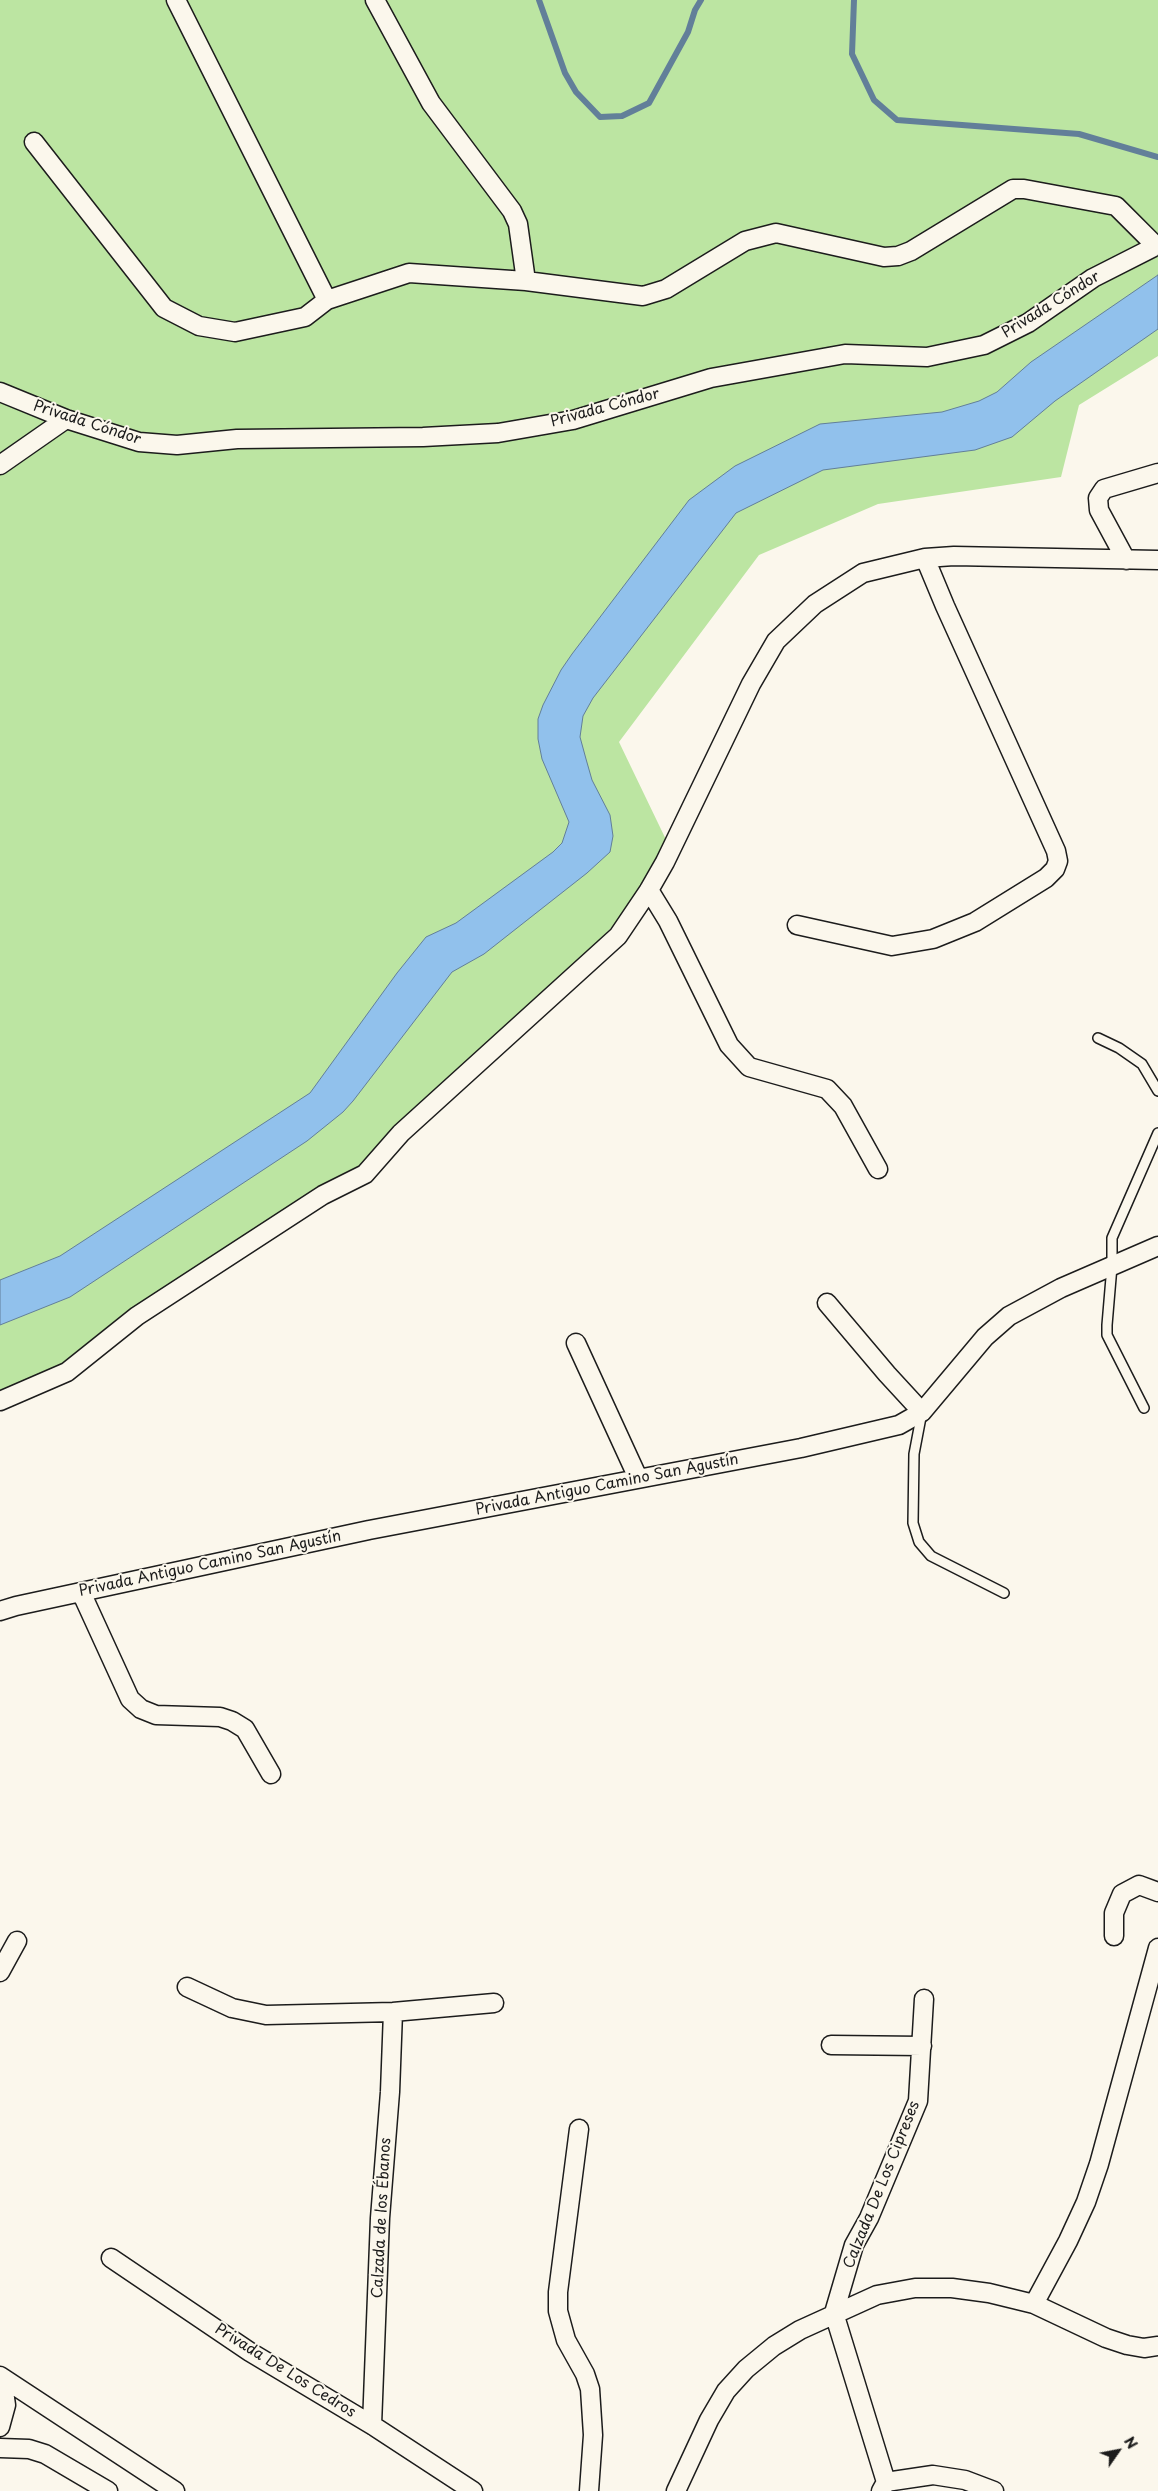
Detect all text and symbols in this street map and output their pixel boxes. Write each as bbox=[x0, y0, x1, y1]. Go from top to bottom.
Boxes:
street label: Privada Cóndor bbox=[999, 268, 1103, 342]
street label: Privada Cóndor bbox=[549, 385, 661, 431]
street label: Privada Cóndor bbox=[31, 397, 143, 449]
street label: Privada Antiguo Camino San Agustín bbox=[474, 1451, 740, 1519]
street label: Privada Antiguo Camino San Agustín bbox=[77, 1527, 343, 1601]
street label: Calzada De Los Cipreses bbox=[840, 2099, 924, 2271]
street label: Calzada de los Ébanos bbox=[369, 2137, 395, 2299]
street label: Privada De Los Cedros bbox=[211, 2320, 359, 2422]
north arrow bbox=[1093, 2426, 1143, 2476]
text: N bbox=[1119, 2432, 1143, 2453]

